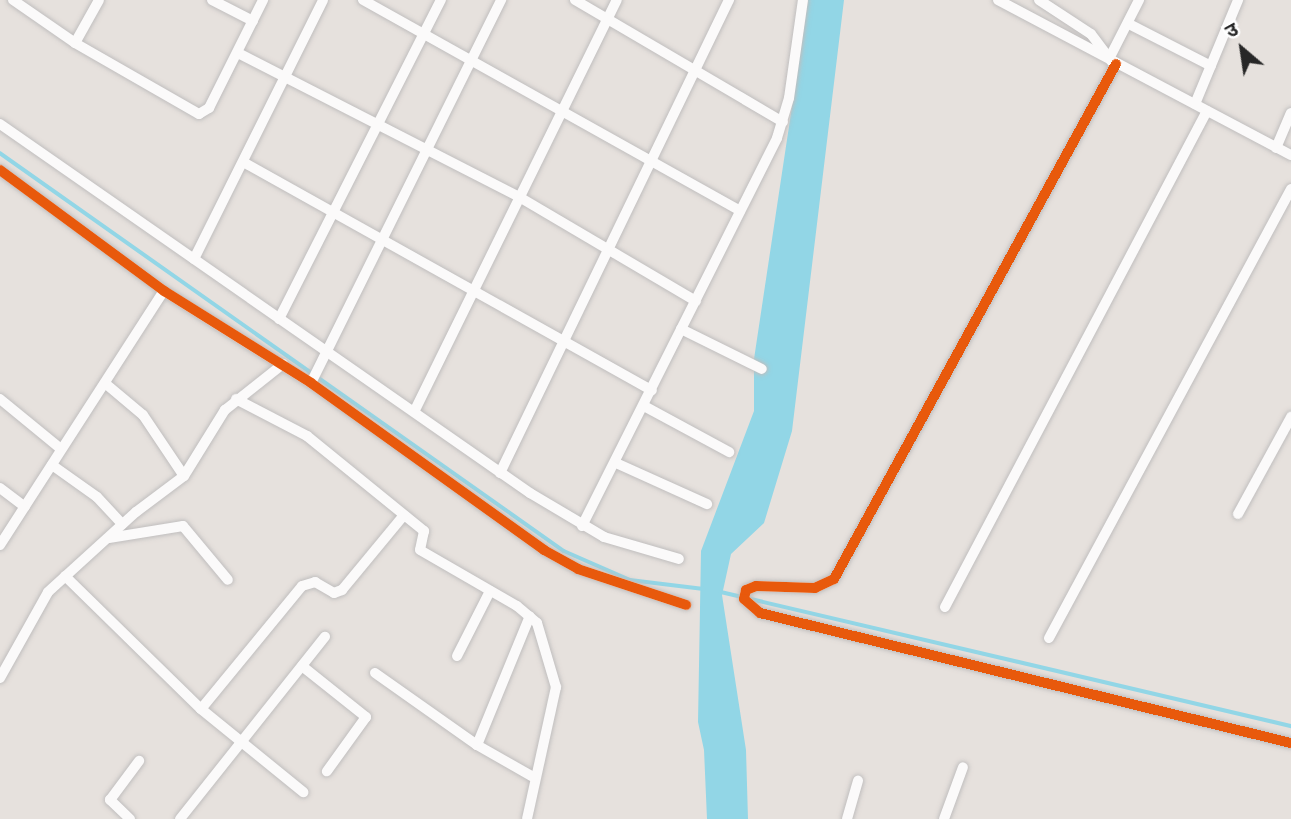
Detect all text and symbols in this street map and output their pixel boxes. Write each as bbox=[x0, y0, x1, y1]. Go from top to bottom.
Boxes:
north arrow bbox=[1207, 14, 1277, 84]
text: उ bbox=[1221, 17, 1242, 43]

